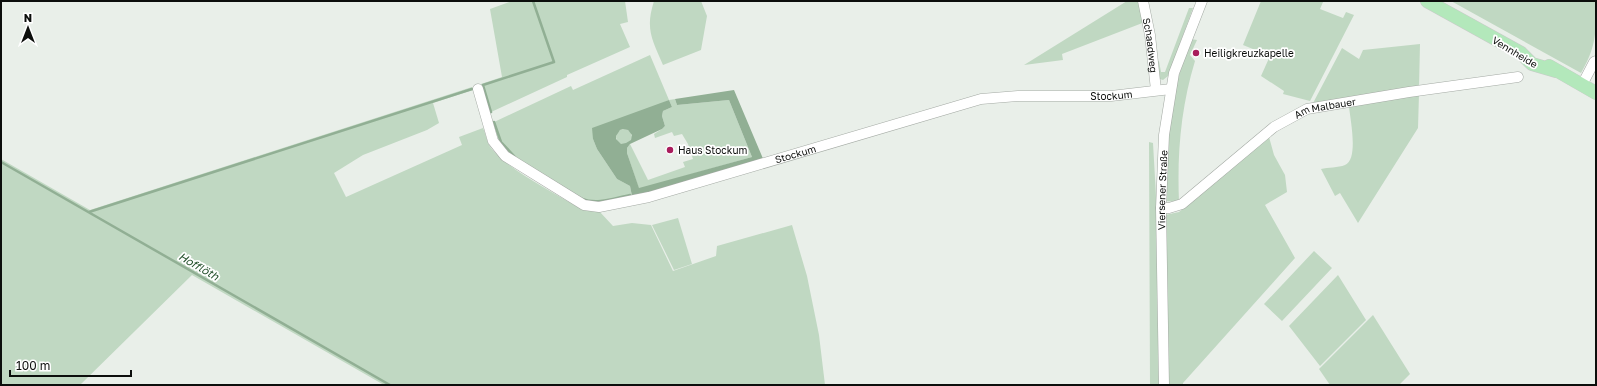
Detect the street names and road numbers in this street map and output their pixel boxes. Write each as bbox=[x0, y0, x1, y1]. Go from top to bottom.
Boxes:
street label: Schaadweg bbox=[1141, 17, 1160, 73]
street label: Vennheide bbox=[1490, 34, 1540, 70]
street label: Stockum bbox=[1090, 88, 1133, 102]
street label: Am Malbauer bbox=[1292, 95, 1357, 121]
street label: Stockum bbox=[773, 142, 817, 166]
street label: Viersener Straße bbox=[1155, 150, 1169, 230]

